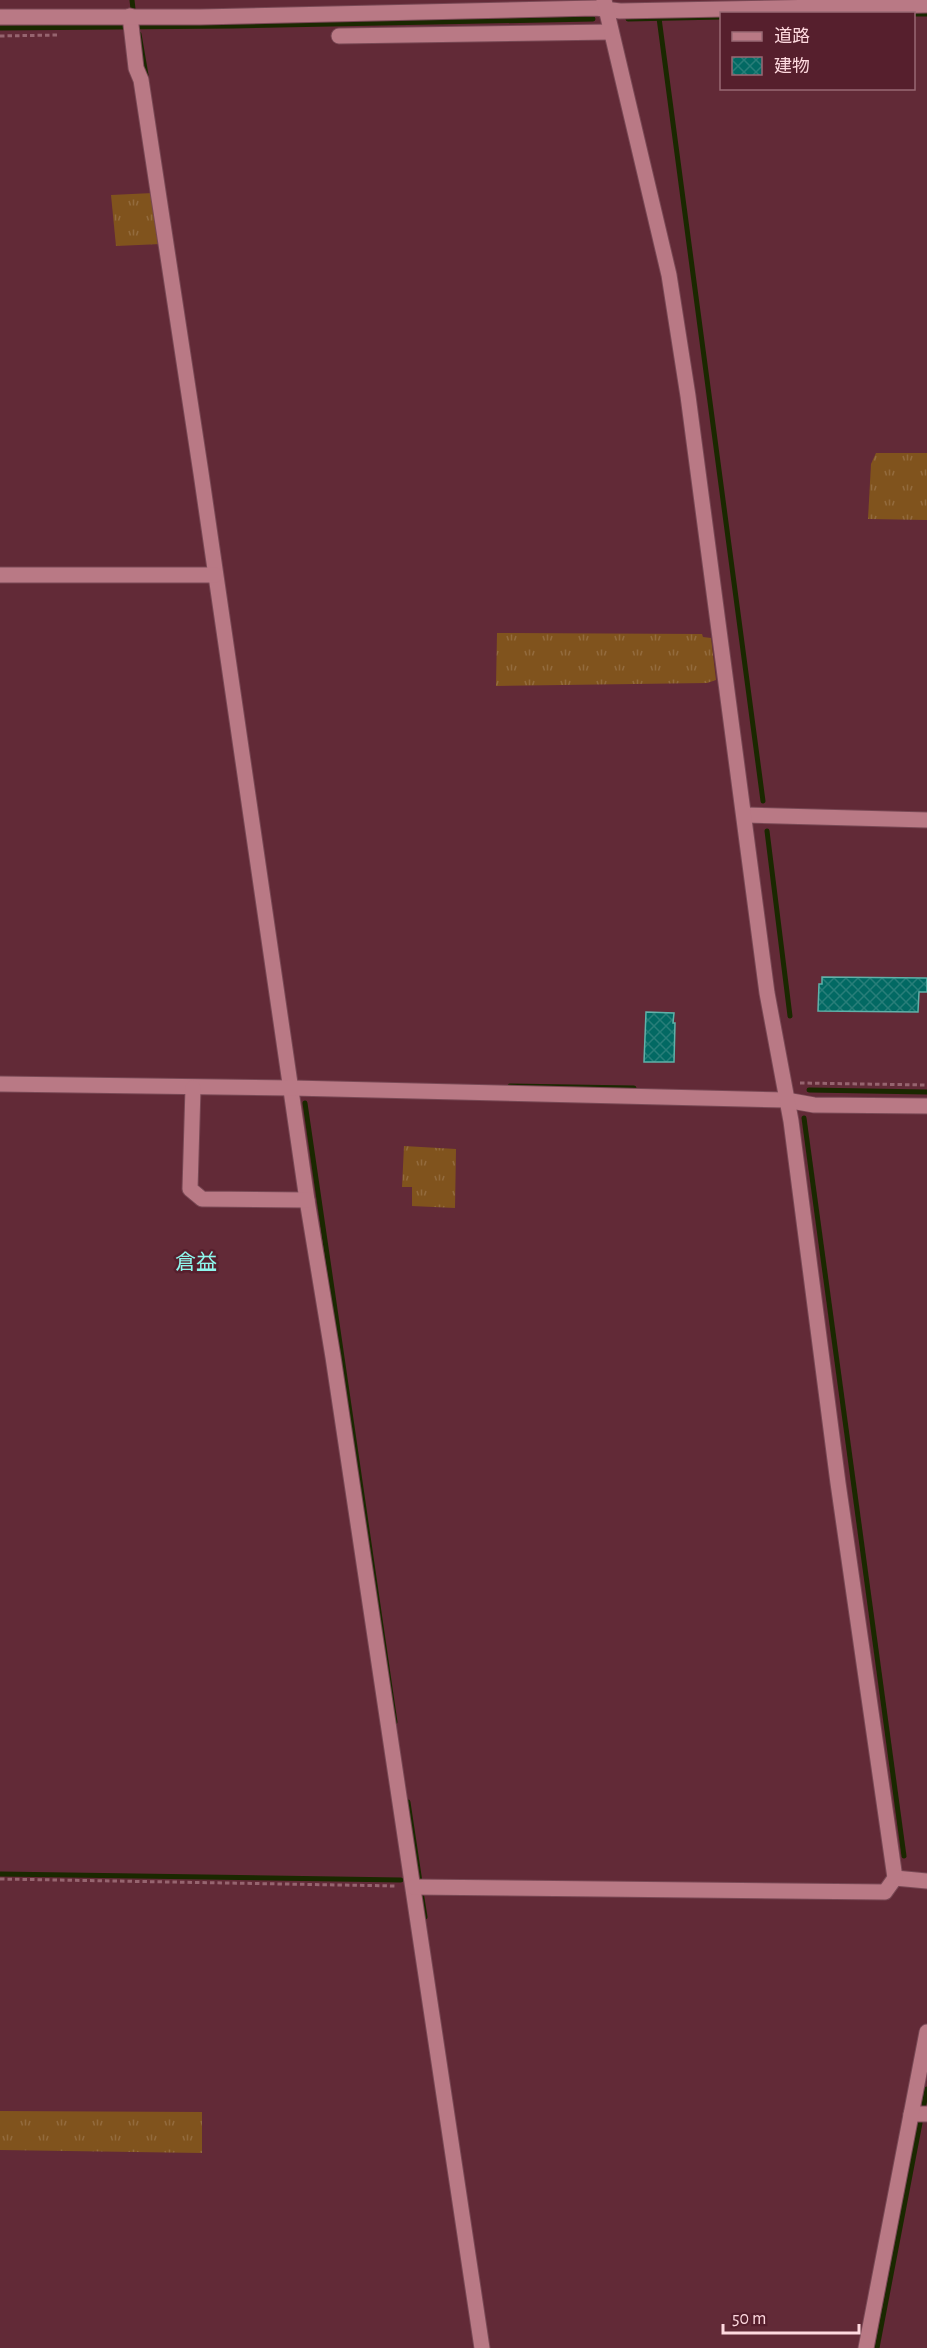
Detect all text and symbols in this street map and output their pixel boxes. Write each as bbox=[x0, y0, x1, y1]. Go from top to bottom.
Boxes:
legend bbox=[720, 12, 915, 90]
text: 道路 bbox=[774, 26, 810, 46]
text: 建物 bbox=[774, 56, 810, 76]
district label: 倉益 bbox=[175, 1251, 217, 1273]
scale bar bbox=[723, 2297, 860, 2335]
text: 50 m bbox=[732, 2310, 766, 2328]

